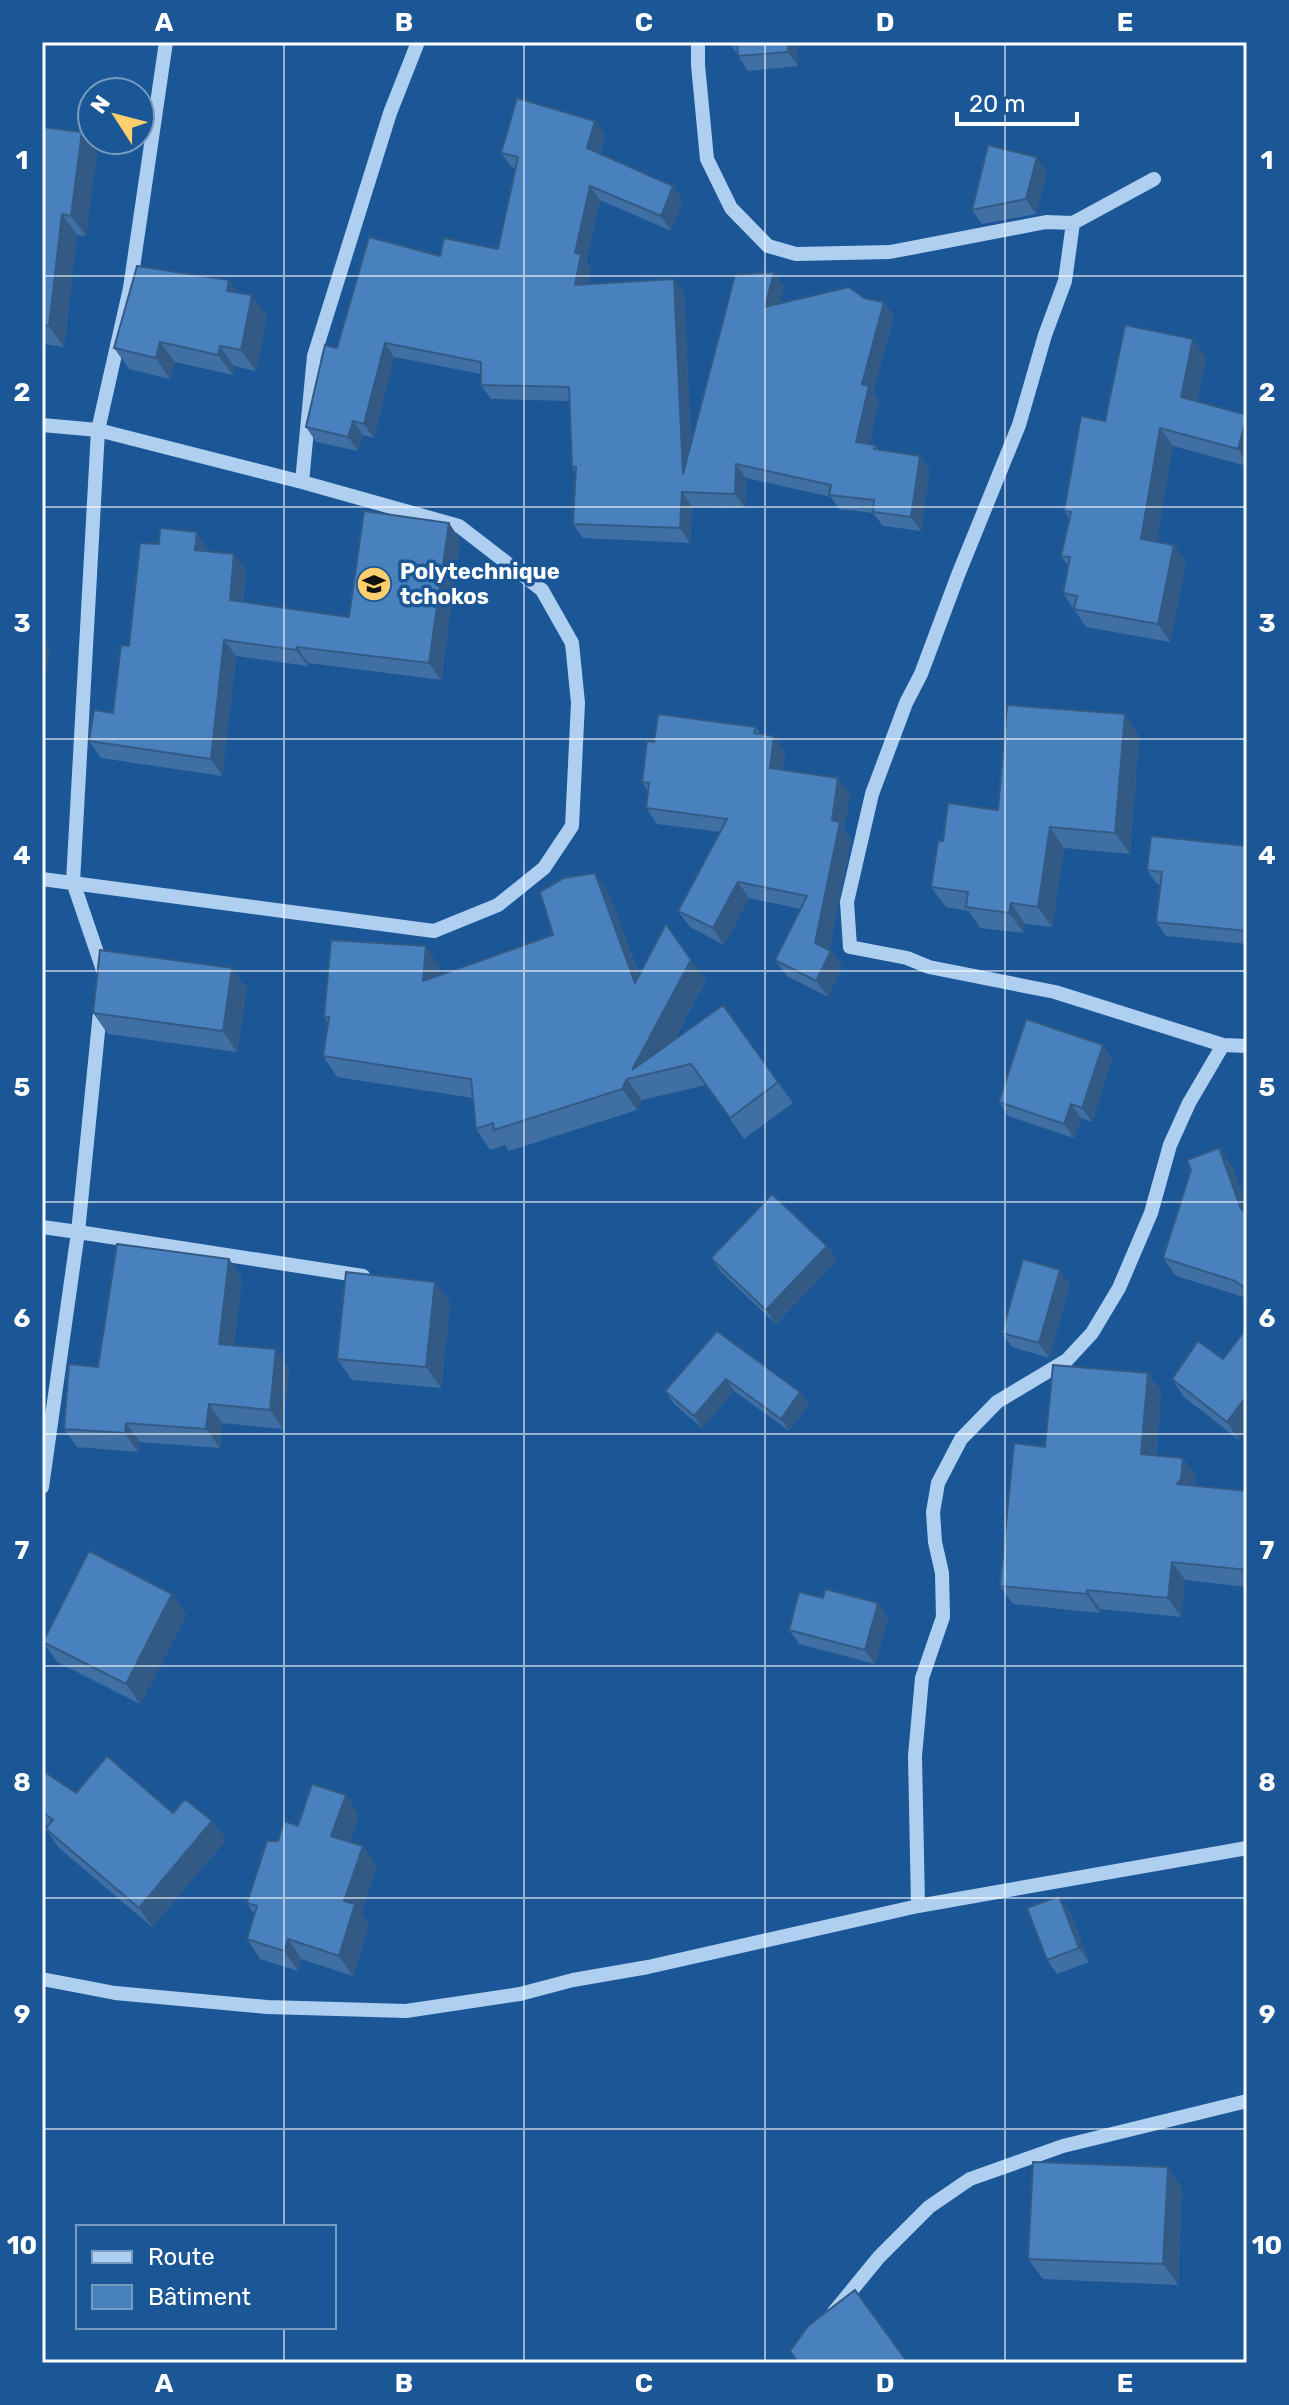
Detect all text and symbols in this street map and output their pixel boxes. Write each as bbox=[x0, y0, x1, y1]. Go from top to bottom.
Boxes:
text: A bbox=[155, 7, 174, 38]
text: B bbox=[395, 7, 413, 38]
text: C bbox=[635, 7, 653, 38]
text: D bbox=[876, 7, 894, 38]
text: E bbox=[1117, 7, 1133, 38]
north arrow bbox=[76, 76, 156, 156]
scale bar bbox=[957, 76, 1077, 126]
text: N bbox=[85, 90, 116, 119]
text: 20 m bbox=[969, 90, 1026, 118]
text: 1 bbox=[16, 145, 28, 176]
text: 1 bbox=[1261, 145, 1273, 176]
text: 2 bbox=[14, 377, 30, 408]
text: 2 bbox=[1259, 377, 1275, 408]
place label: Polytechnique tchokos bbox=[400, 558, 560, 610]
school or university icon: Polytechnique tchokos bbox=[355, 565, 393, 603]
text: 3 bbox=[13, 608, 31, 639]
text: 3 bbox=[1258, 608, 1276, 639]
text: 4 bbox=[13, 840, 31, 871]
text: 4 bbox=[1258, 840, 1276, 871]
text: 5 bbox=[14, 1072, 30, 1103]
text: 5 bbox=[1259, 1072, 1275, 1103]
text: 6 bbox=[14, 1303, 31, 1334]
text: 6 bbox=[1259, 1303, 1276, 1334]
text: 7 bbox=[15, 1535, 30, 1566]
text: 7 bbox=[1260, 1535, 1275, 1566]
text: 8 bbox=[13, 1767, 31, 1798]
text: 8 bbox=[1258, 1767, 1276, 1798]
text: 9 bbox=[14, 1999, 30, 2030]
text: 9 bbox=[1259, 1999, 1275, 2030]
legend bbox=[76, 2225, 336, 2329]
text: 10 bbox=[7, 2230, 37, 2261]
text: 10 bbox=[1252, 2230, 1282, 2261]
text: Route bbox=[148, 2243, 215, 2271]
text: Bâtiment bbox=[148, 2283, 251, 2311]
text: A bbox=[155, 2368, 174, 2399]
text: B bbox=[395, 2368, 413, 2399]
text: C bbox=[635, 2368, 653, 2399]
text: D bbox=[876, 2368, 894, 2399]
text: E bbox=[1117, 2368, 1133, 2399]

